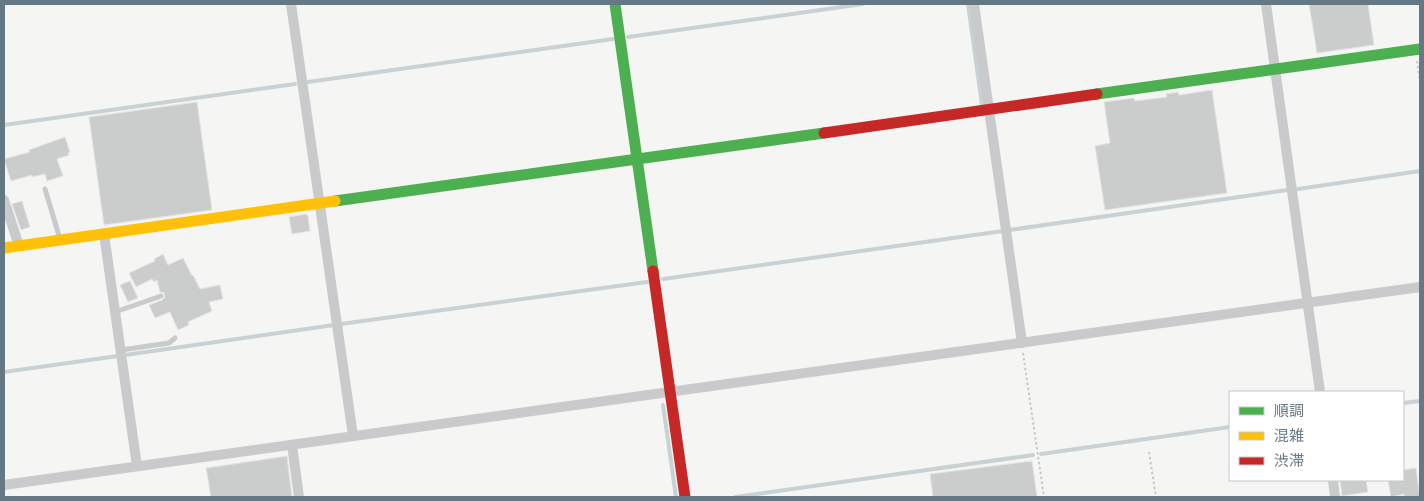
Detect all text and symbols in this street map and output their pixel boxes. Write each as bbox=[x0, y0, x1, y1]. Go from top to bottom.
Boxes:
legend bbox=[1229, 391, 1404, 481]
text: 順調 bbox=[1274, 401, 1304, 420]
text: 混雑 bbox=[1274, 426, 1304, 445]
text: 渋滞 bbox=[1274, 451, 1304, 470]

